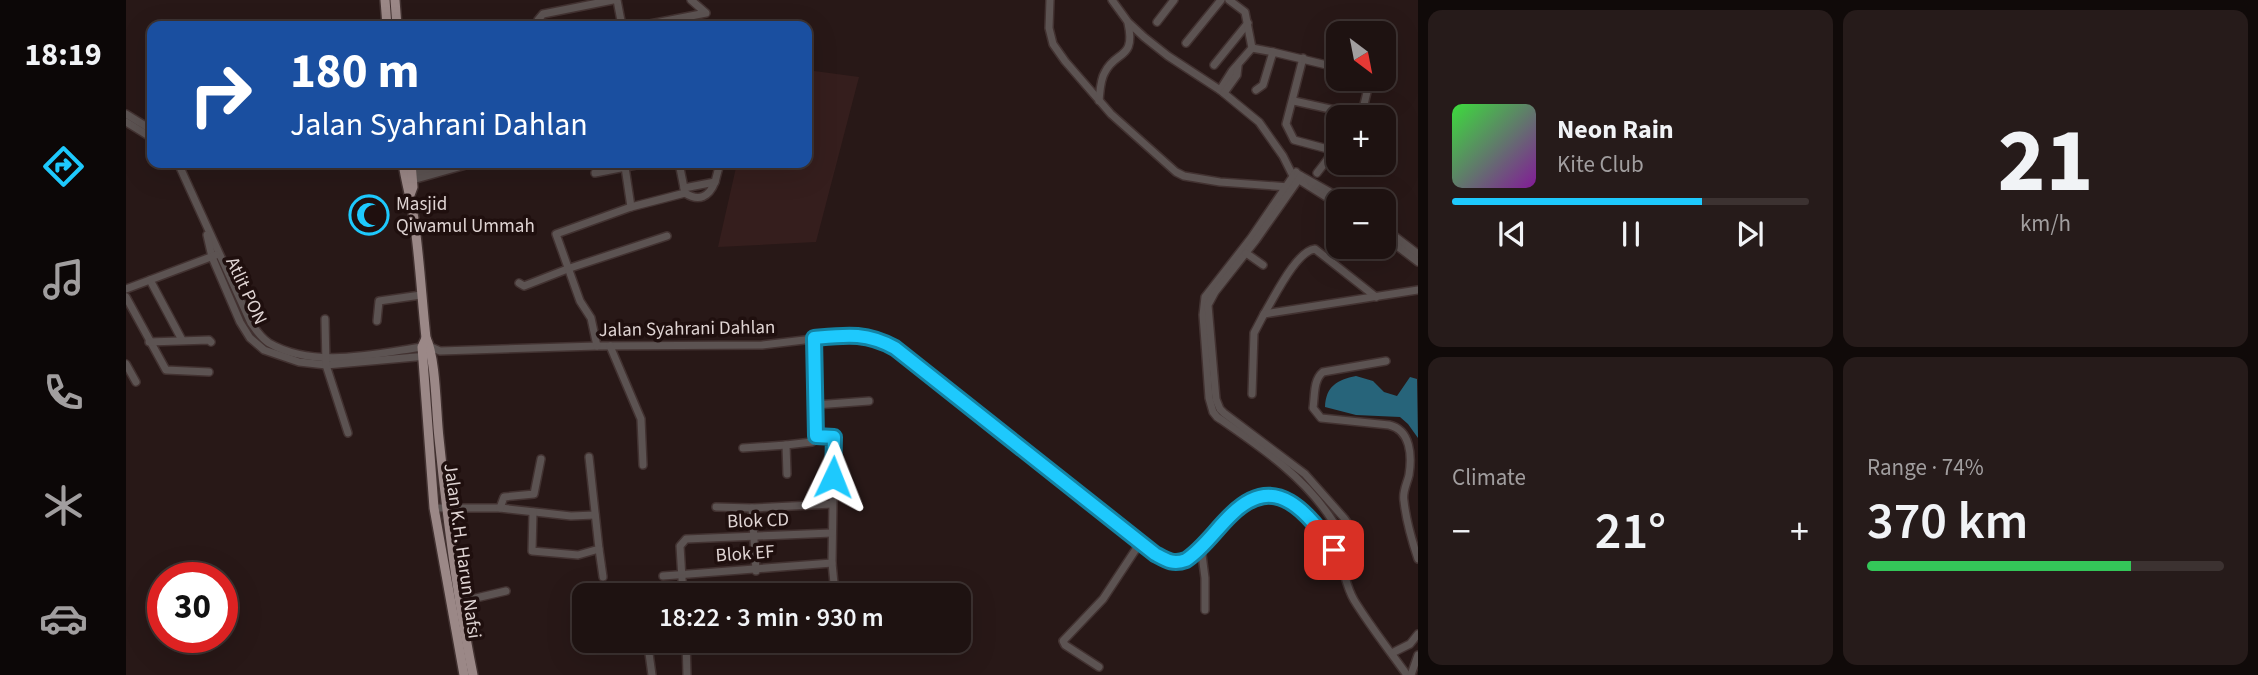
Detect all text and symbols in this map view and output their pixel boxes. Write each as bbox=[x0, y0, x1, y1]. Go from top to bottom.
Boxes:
north arrow bbox=[1326, 21, 1396, 91]
map controls bbox=[1326, 21, 1396, 259]
text: 18:19 bbox=[24, 32, 102, 78]
text: 180 m bbox=[290, 37, 419, 107]
icon: right bbox=[175, 49, 266, 140]
text: 21 bbox=[1997, 97, 2094, 226]
text: Jalan Syahrani Dahlan bbox=[290, 102, 588, 148]
button: + bbox=[1326, 105, 1396, 175]
text: Neon Rain bbox=[1557, 111, 1674, 148]
icon: directions bbox=[39, 142, 88, 191]
text: Kite Club bbox=[1557, 148, 1644, 181]
button: − bbox=[1326, 189, 1396, 259]
place label: Masjid Qiwamul Ummah bbox=[396, 191, 535, 240]
mosque icon: Masjid Qiwamul Ummah bbox=[348, 194, 390, 236]
text: km/h bbox=[2020, 207, 2071, 240]
icon: previous bbox=[1493, 215, 1531, 253]
icon: pause bbox=[1612, 215, 1650, 253]
icon: next bbox=[1731, 215, 1769, 253]
street label: Atlit PON bbox=[219, 253, 273, 329]
icon: music bbox=[39, 255, 88, 304]
street label: Jalan Syahrani Dahlan bbox=[598, 314, 776, 344]
icon: phone bbox=[39, 368, 88, 417]
position arrow bbox=[796, 440, 870, 514]
text: Range · 74% bbox=[1867, 451, 1984, 484]
street label: Jalan K.H. Harun Nafsi bbox=[436, 461, 488, 641]
text: Climate bbox=[1452, 461, 1526, 494]
icon: climate bbox=[39, 481, 88, 530]
text: 370 km bbox=[1867, 485, 2028, 559]
text: 21° bbox=[1595, 495, 1666, 569]
text: − bbox=[1452, 505, 1471, 559]
text: + bbox=[1790, 505, 1809, 559]
street label: Blok CD bbox=[727, 506, 789, 536]
pin bbox=[1304, 520, 1364, 580]
icon: arrive bbox=[1315, 531, 1353, 569]
street label: Blok EF bbox=[715, 538, 775, 570]
speed limit sign: 30 bbox=[147, 562, 238, 653]
icon: car bbox=[39, 594, 88, 643]
text: 18:22 · 3 min · 930 m bbox=[659, 599, 884, 636]

